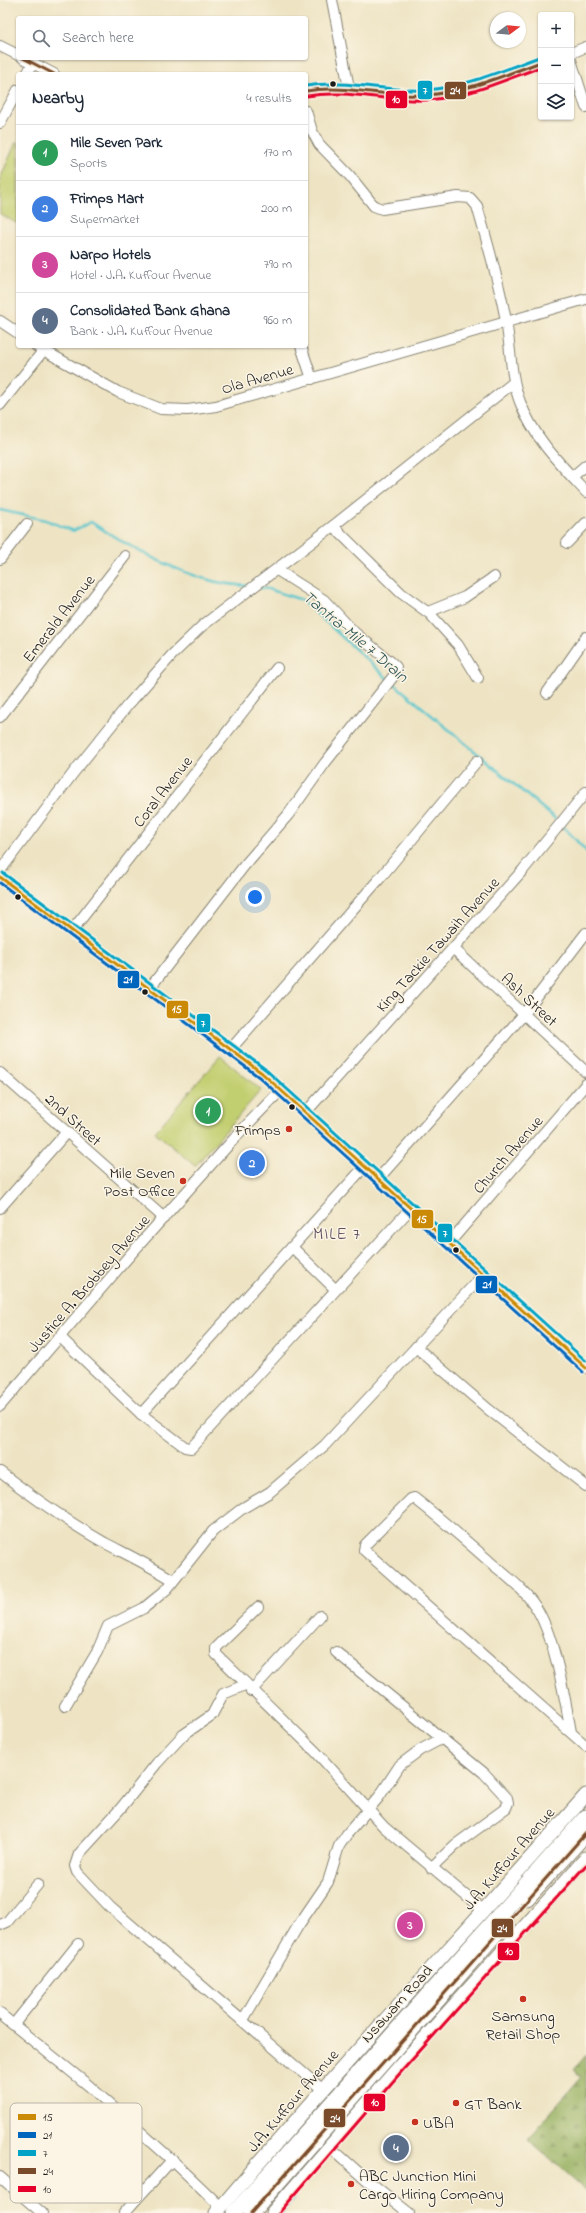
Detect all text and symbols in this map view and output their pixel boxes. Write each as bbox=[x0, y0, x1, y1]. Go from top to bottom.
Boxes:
north arrow bbox=[490, 12, 526, 48]
map controls bbox=[538, 12, 574, 120]
button: + bbox=[538, 12, 574, 48]
search box bbox=[16, 16, 308, 60]
icon: search bbox=[30, 27, 52, 49]
text: Search here bbox=[62, 27, 134, 49]
button: − bbox=[538, 48, 574, 84]
unlabelled marker bbox=[328, 79, 338, 89]
line badge: 7 bbox=[417, 80, 433, 100]
line badge: 24 bbox=[444, 81, 467, 100]
text: 7 bbox=[423, 83, 428, 99]
text: 24 bbox=[449, 83, 460, 99]
button: layers bbox=[538, 84, 574, 120]
text: Nearby bbox=[32, 86, 84, 111]
text: 4 results bbox=[246, 89, 292, 108]
line badge: 10 bbox=[385, 90, 408, 109]
text: 10 bbox=[392, 92, 400, 108]
text: Mile Seven Park bbox=[70, 132, 162, 154]
text: 1 bbox=[43, 143, 47, 162]
text: 170 m bbox=[264, 143, 292, 162]
text: Sports bbox=[70, 154, 107, 173]
text: Frimps Mart bbox=[70, 188, 144, 210]
text: 2 bbox=[42, 199, 48, 218]
text: 200 m bbox=[261, 199, 292, 218]
text: Supermarket bbox=[70, 210, 140, 229]
text: Narpo Hotels bbox=[70, 244, 151, 266]
text: 3 bbox=[42, 255, 48, 274]
text: 790 m bbox=[264, 255, 292, 274]
text: Hotel · J.A. Kuffour Avenue bbox=[70, 266, 211, 285]
text: Consolidated Bank Ghana bbox=[70, 300, 230, 322]
text: 4 bbox=[42, 311, 48, 330]
text: 960 m bbox=[263, 311, 292, 330]
text: Bank · J.A. Kuffour Avenue bbox=[70, 322, 213, 341]
street label: Ola Avenue bbox=[219, 358, 297, 402]
street label: Emerald Avenue bbox=[17, 569, 102, 669]
water label: Tantra-Mile 7 Drain bbox=[297, 585, 414, 689]
street label: Coral Avenue bbox=[128, 751, 200, 833]
street label: King Tackie Tawaih Avenue bbox=[371, 872, 506, 1018]
your location bbox=[245, 887, 265, 907]
unlabelled marker bbox=[13, 892, 23, 902]
street label: Ash Street bbox=[495, 968, 563, 1034]
line badge: 21 bbox=[117, 970, 140, 989]
text: 21 bbox=[123, 972, 133, 988]
unlabelled marker bbox=[140, 987, 150, 997]
line badge: 15 bbox=[166, 1000, 189, 1019]
text: 15 bbox=[172, 1002, 183, 1018]
line badge: 7 bbox=[196, 1013, 211, 1033]
text: 7 bbox=[201, 1016, 206, 1032]
street label: 2nd Street bbox=[39, 1088, 107, 1153]
pin: 1 bbox=[195, 1096, 221, 1126]
unlabelled marker bbox=[287, 1102, 297, 1112]
street label: Church Avenue bbox=[468, 1110, 550, 1200]
place label: Frimps bbox=[234, 1119, 281, 1143]
marker: Frimps bbox=[284, 1124, 294, 1134]
pin: 2 bbox=[239, 1148, 265, 1178]
place label: Mile Seven Post Office bbox=[104, 1162, 176, 1204]
marker: Mile Seven Post Office bbox=[178, 1176, 188, 1186]
street label: Justice A. Brobbey Avenue bbox=[23, 1209, 157, 1359]
line badge: 15 bbox=[411, 1209, 434, 1229]
text: 15 bbox=[417, 1212, 428, 1228]
district label: MILE 7 bbox=[313, 1222, 361, 1247]
line badge: 7 bbox=[437, 1223, 453, 1243]
text: 7 bbox=[443, 1226, 448, 1242]
unlabelled marker bbox=[451, 1245, 461, 1255]
line badge: 21 bbox=[475, 1275, 498, 1294]
text: 21 bbox=[482, 1277, 492, 1293]
street label: J.A. Kuffour Avenue bbox=[458, 1802, 562, 1916]
pin: 3 bbox=[397, 1910, 423, 1940]
line badge: 24 bbox=[491, 1918, 514, 1938]
text: 24 bbox=[496, 1921, 507, 1937]
line badge: 10 bbox=[497, 1942, 520, 1961]
text: 10 bbox=[505, 1944, 513, 1960]
street label: Nsawam Road bbox=[356, 1960, 439, 2049]
marker: Samsung Retail Shop bbox=[518, 1994, 528, 2004]
place label: Samsung Retail Shop bbox=[486, 2005, 561, 2047]
street label: J.A. Kuffour Avenue bbox=[242, 2044, 346, 2158]
line badge: 10 bbox=[363, 2093, 386, 2112]
place label: GT Bank bbox=[464, 2093, 522, 2117]
text: 10 bbox=[371, 2095, 379, 2111]
marker: GT Bank bbox=[451, 2098, 461, 2108]
legend bbox=[10, 2103, 142, 2203]
line badge: 24 bbox=[323, 2108, 346, 2128]
text: 15 bbox=[43, 2110, 53, 2126]
text: 24 bbox=[329, 2111, 340, 2127]
place label: UBA bbox=[423, 2112, 454, 2136]
marker: UBA bbox=[410, 2117, 420, 2127]
text: 21 bbox=[43, 2128, 52, 2144]
pin: 4 bbox=[383, 2133, 409, 2163]
text: 7 bbox=[43, 2146, 48, 2162]
text: 24 bbox=[43, 2164, 53, 2180]
place label: ABC Junction Mini Cargo Hiring Company bbox=[359, 2165, 504, 2207]
marker: ABC Junction Mini Cargo Hiring Company bbox=[346, 2179, 356, 2189]
text: 10 bbox=[43, 2182, 51, 2198]

